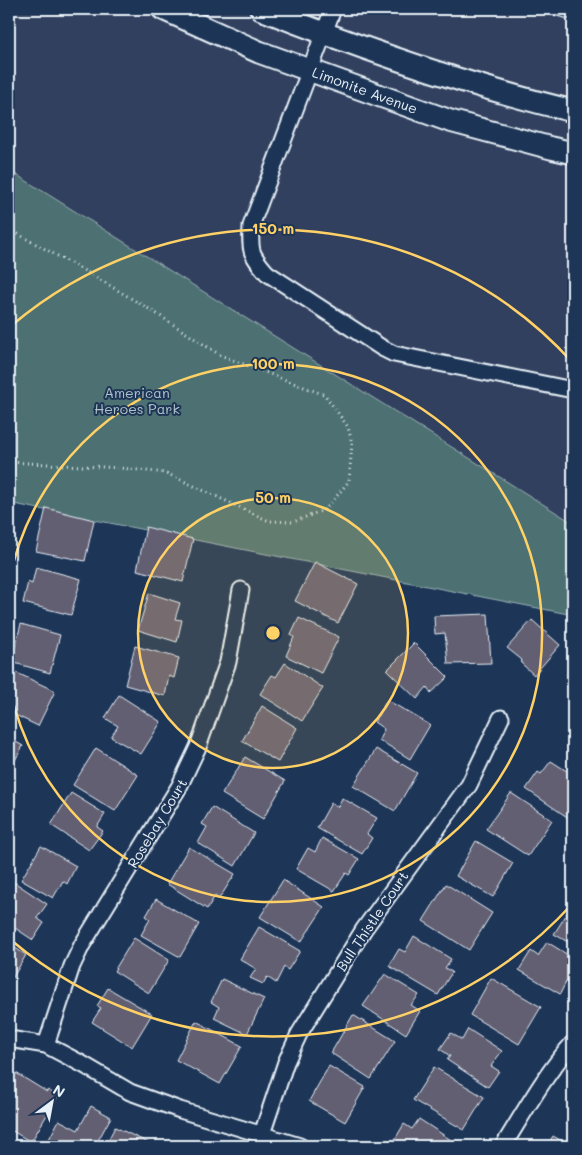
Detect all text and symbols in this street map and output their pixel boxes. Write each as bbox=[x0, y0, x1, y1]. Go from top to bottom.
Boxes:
street label: Limonite Avenue bbox=[310, 62, 420, 118]
text: 150 m bbox=[252, 218, 294, 238]
text: 100 m bbox=[251, 353, 295, 373]
park label: American Heroes Park bbox=[94, 383, 180, 418]
text: 50 m bbox=[255, 487, 291, 507]
centre of rings bbox=[264, 624, 282, 642]
street label: Rosebay Court bbox=[123, 775, 191, 871]
street label: Bull Thistle Court bbox=[332, 867, 412, 975]
north arrow bbox=[28, 1078, 78, 1128]
text: N bbox=[50, 1080, 69, 1101]

